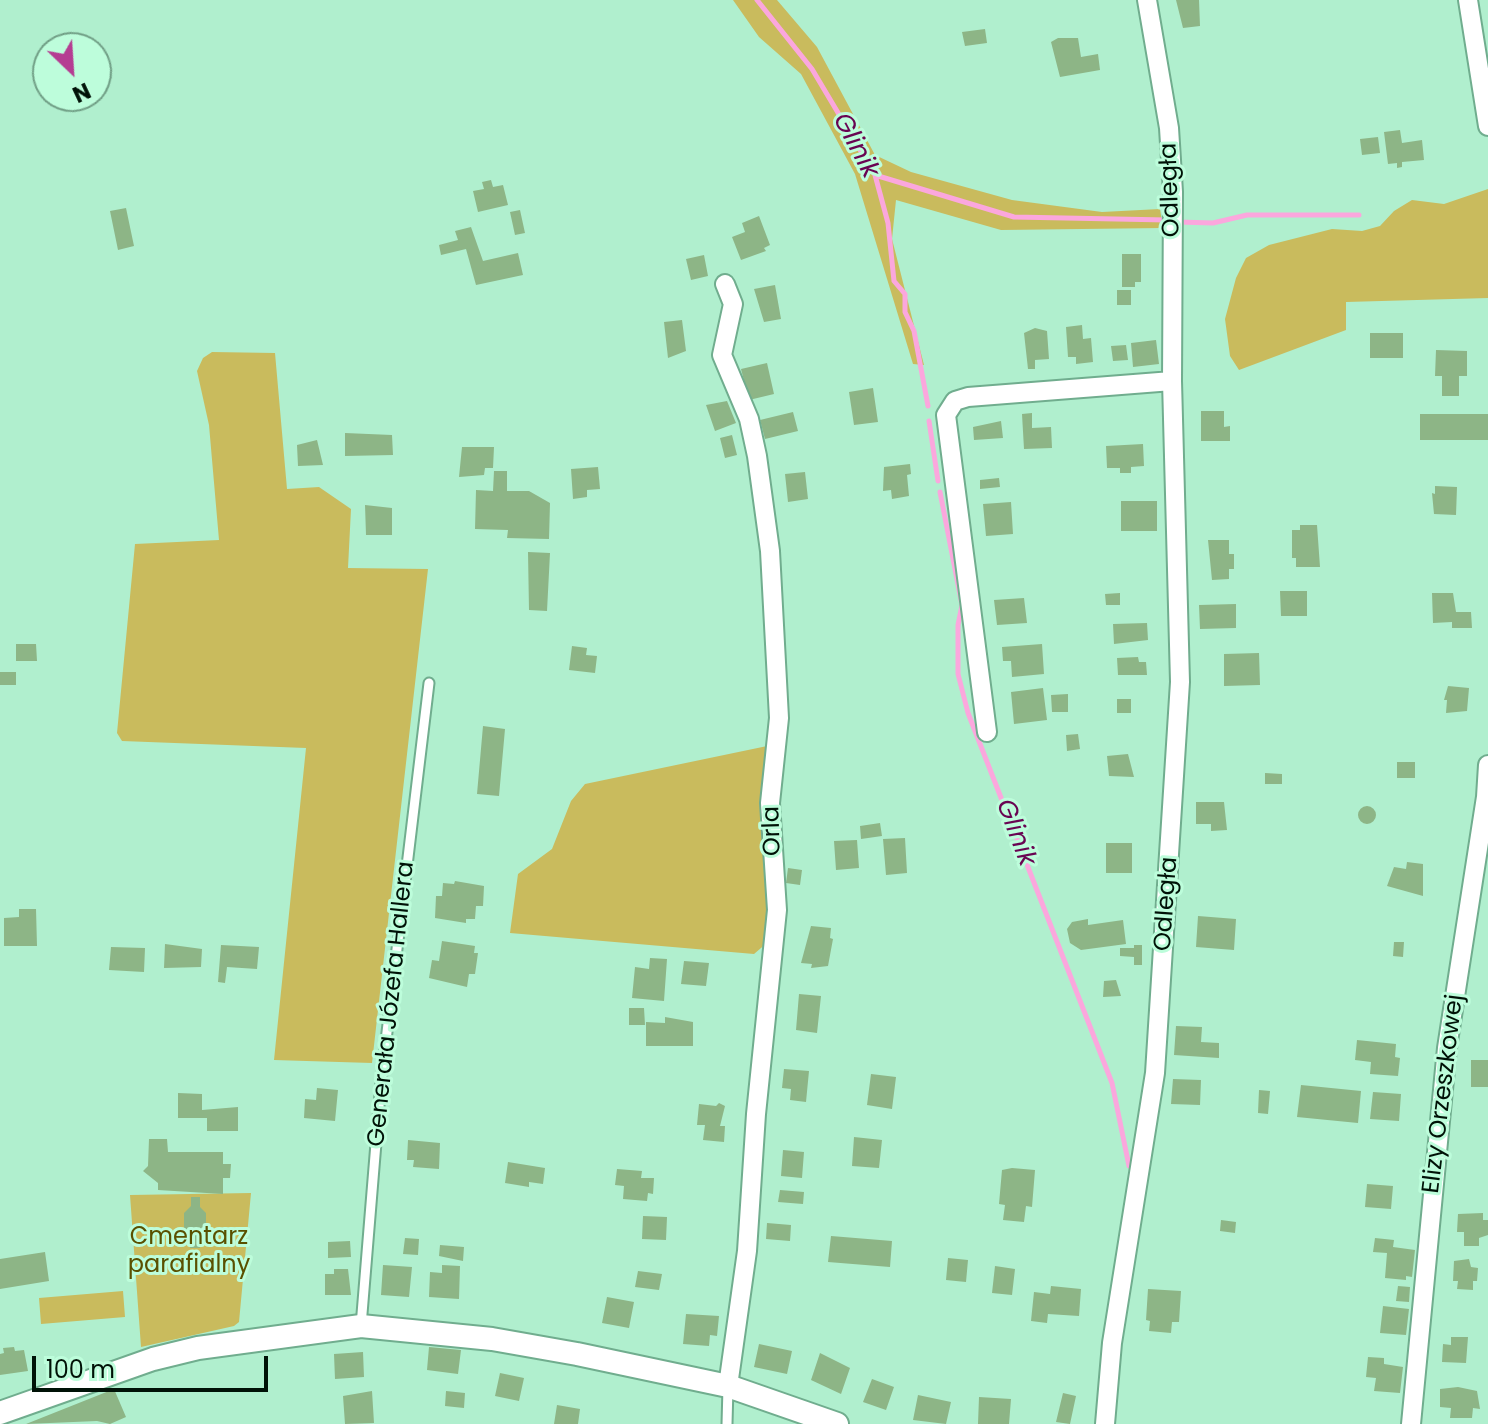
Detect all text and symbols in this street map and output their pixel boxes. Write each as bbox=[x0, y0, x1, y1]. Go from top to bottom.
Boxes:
north arrow bbox=[32, 32, 112, 112]
text: N bbox=[67, 75, 96, 110]
water label: Glinik bbox=[825, 108, 885, 184]
street label: Odległa bbox=[1155, 142, 1187, 238]
water label: Glinik bbox=[988, 795, 1042, 871]
street label: Orla bbox=[758, 806, 788, 856]
street label: Odległa bbox=[1149, 856, 1185, 952]
street label: Generała Józefa Hallera bbox=[363, 860, 421, 1148]
street label: Elizy Orzeszkowej bbox=[1418, 993, 1470, 1195]
park label: Cmentarz parafialny bbox=[128, 1224, 250, 1280]
scale bar bbox=[36, 1340, 272, 1390]
text: 100 m bbox=[46, 1353, 115, 1386]

